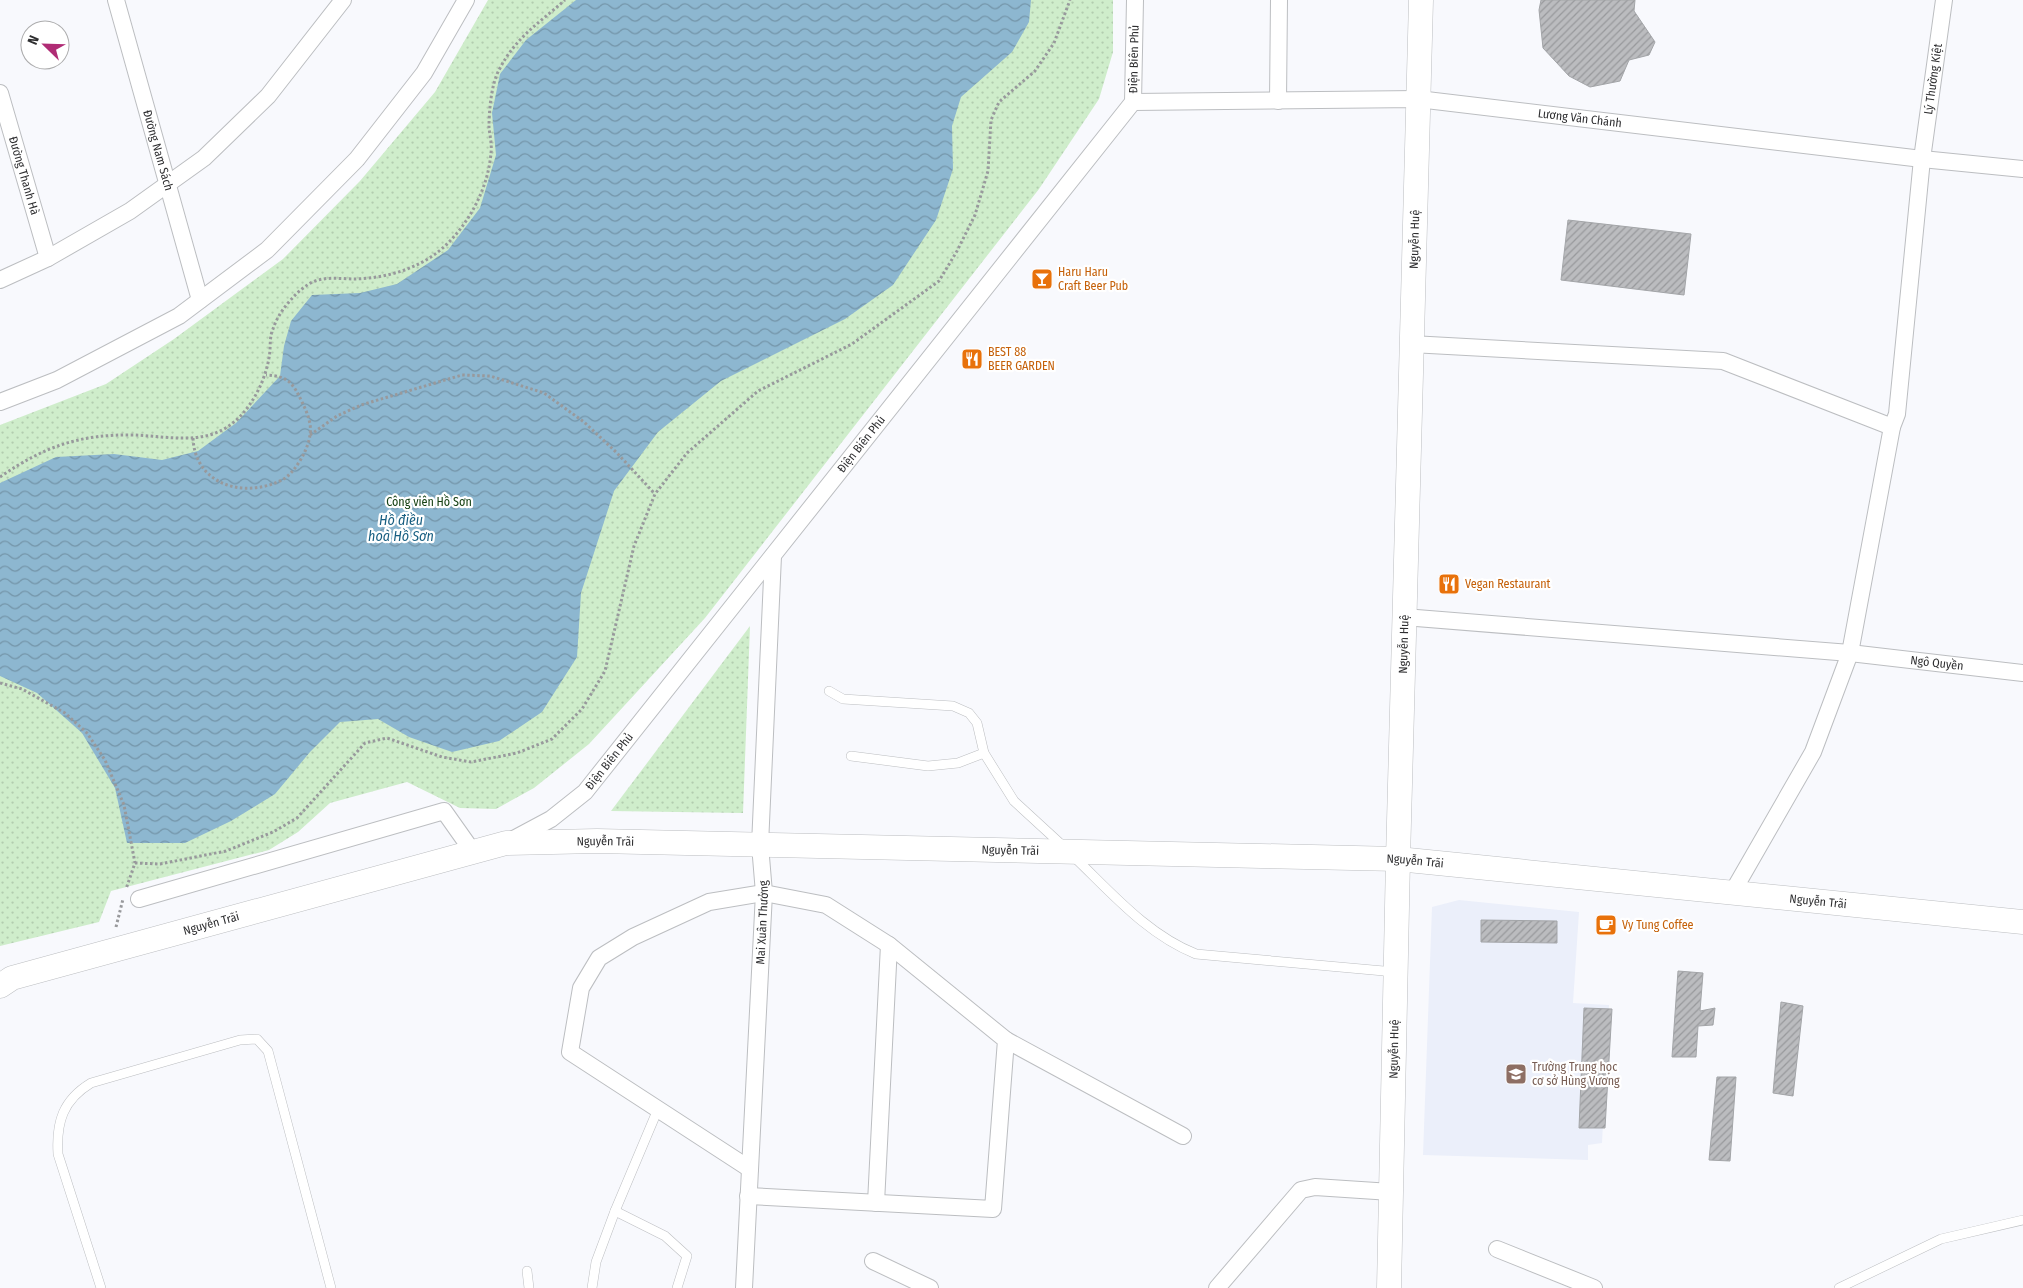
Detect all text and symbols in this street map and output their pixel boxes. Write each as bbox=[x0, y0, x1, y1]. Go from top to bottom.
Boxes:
north arrow bbox=[20, 20, 70, 70]
street label: Điện Biên Phủ bbox=[1126, 25, 1142, 94]
text: N bbox=[24, 33, 43, 47]
street label: Lý Thường Kiệt bbox=[1921, 43, 1945, 115]
street label: Lương Văn Chánh bbox=[1537, 106, 1623, 130]
street label: Đường Nam Sách bbox=[140, 108, 176, 192]
street label: Đường Thanh Hà bbox=[6, 135, 42, 217]
street label: Nguyễn Huệ bbox=[1406, 210, 1422, 269]
place label: Haru Haru Craft Beer Pub bbox=[1058, 265, 1128, 293]
bar icon: Haru Haru Craft Beer Pub bbox=[1030, 267, 1054, 291]
place label: BEST 88 BEER GARDEN bbox=[988, 345, 1055, 373]
restaurant icon: BEST 88 BEER GARDEN bbox=[960, 347, 984, 371]
street label: Điện Biên Phủ bbox=[834, 413, 888, 475]
park label: Công viên Hồ Sơn bbox=[386, 494, 472, 509]
water label: Hồ điều hoà Hồ Sơn bbox=[368, 511, 434, 545]
restaurant icon: Vegan Restaurant bbox=[1437, 572, 1461, 596]
place label: Vegan Restaurant bbox=[1465, 577, 1551, 591]
street label: Nguyễn Huệ bbox=[1396, 614, 1412, 674]
street label: Ngô Quyền bbox=[1910, 653, 1964, 673]
street label: Điện Biên Phủ bbox=[582, 730, 636, 793]
street label: Nguyễn Trãi bbox=[577, 833, 634, 849]
street label: Nguyễn Trãi bbox=[981, 842, 1039, 858]
street label: Nguyễn Trãi bbox=[1386, 852, 1444, 871]
street label: Mai Xuân Thưởng bbox=[753, 880, 771, 965]
street label: Nguyễn Trãi bbox=[1789, 892, 1847, 911]
street label: Nguyễn Trãi bbox=[182, 909, 241, 938]
cafe icon: Vy Tung Coffee bbox=[1594, 913, 1618, 937]
place label: Vy Tung Coffee bbox=[1622, 918, 1694, 932]
street label: Nguyễn Huệ bbox=[1386, 1019, 1402, 1079]
place label: Trường Trung học cơ sở Hùng Vương bbox=[1532, 1060, 1620, 1088]
school or university icon: Trường Trung học cơ sở Hùng Vương bbox=[1504, 1062, 1528, 1086]

